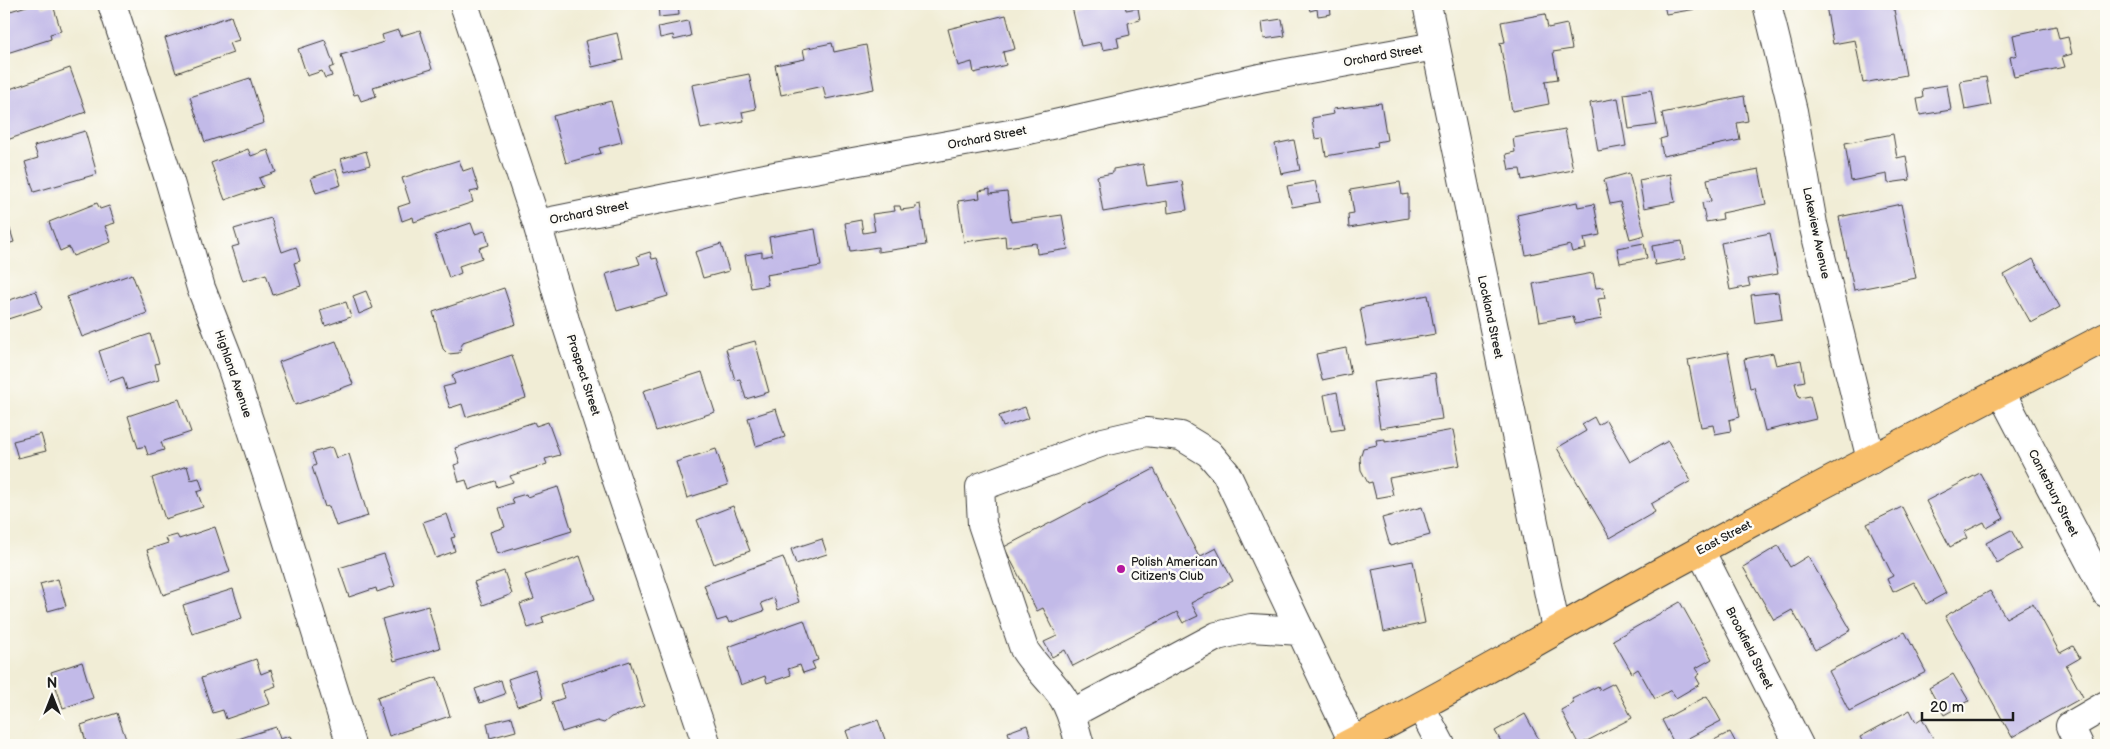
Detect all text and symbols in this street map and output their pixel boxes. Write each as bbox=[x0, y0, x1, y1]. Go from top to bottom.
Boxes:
street label: Orchard Street bbox=[1342, 42, 1424, 70]
street label: Orchard Street bbox=[946, 123, 1028, 153]
street label: Lakeview Avenue bbox=[1799, 186, 1833, 280]
street label: Orchard Street bbox=[548, 198, 630, 228]
street label: Lockland Street bbox=[1474, 274, 1506, 360]
street label: Highland Avenue bbox=[211, 328, 255, 420]
street label: Prospect Street bbox=[563, 333, 603, 418]
street label: Canterbury Street bbox=[2025, 447, 2082, 539]
street label: East Street bbox=[1694, 517, 1754, 559]
place label: Polish American Citizen's Club bbox=[1131, 555, 1218, 584]
marker: Polish American Citizen's Club bbox=[1115, 563, 1127, 575]
street label: Brookfield Street bbox=[1722, 604, 1776, 692]
north arrow bbox=[28, 672, 78, 722]
text: N bbox=[47, 675, 57, 692]
scale bar bbox=[1922, 689, 2014, 721]
text: 20 m bbox=[1930, 698, 1964, 717]

